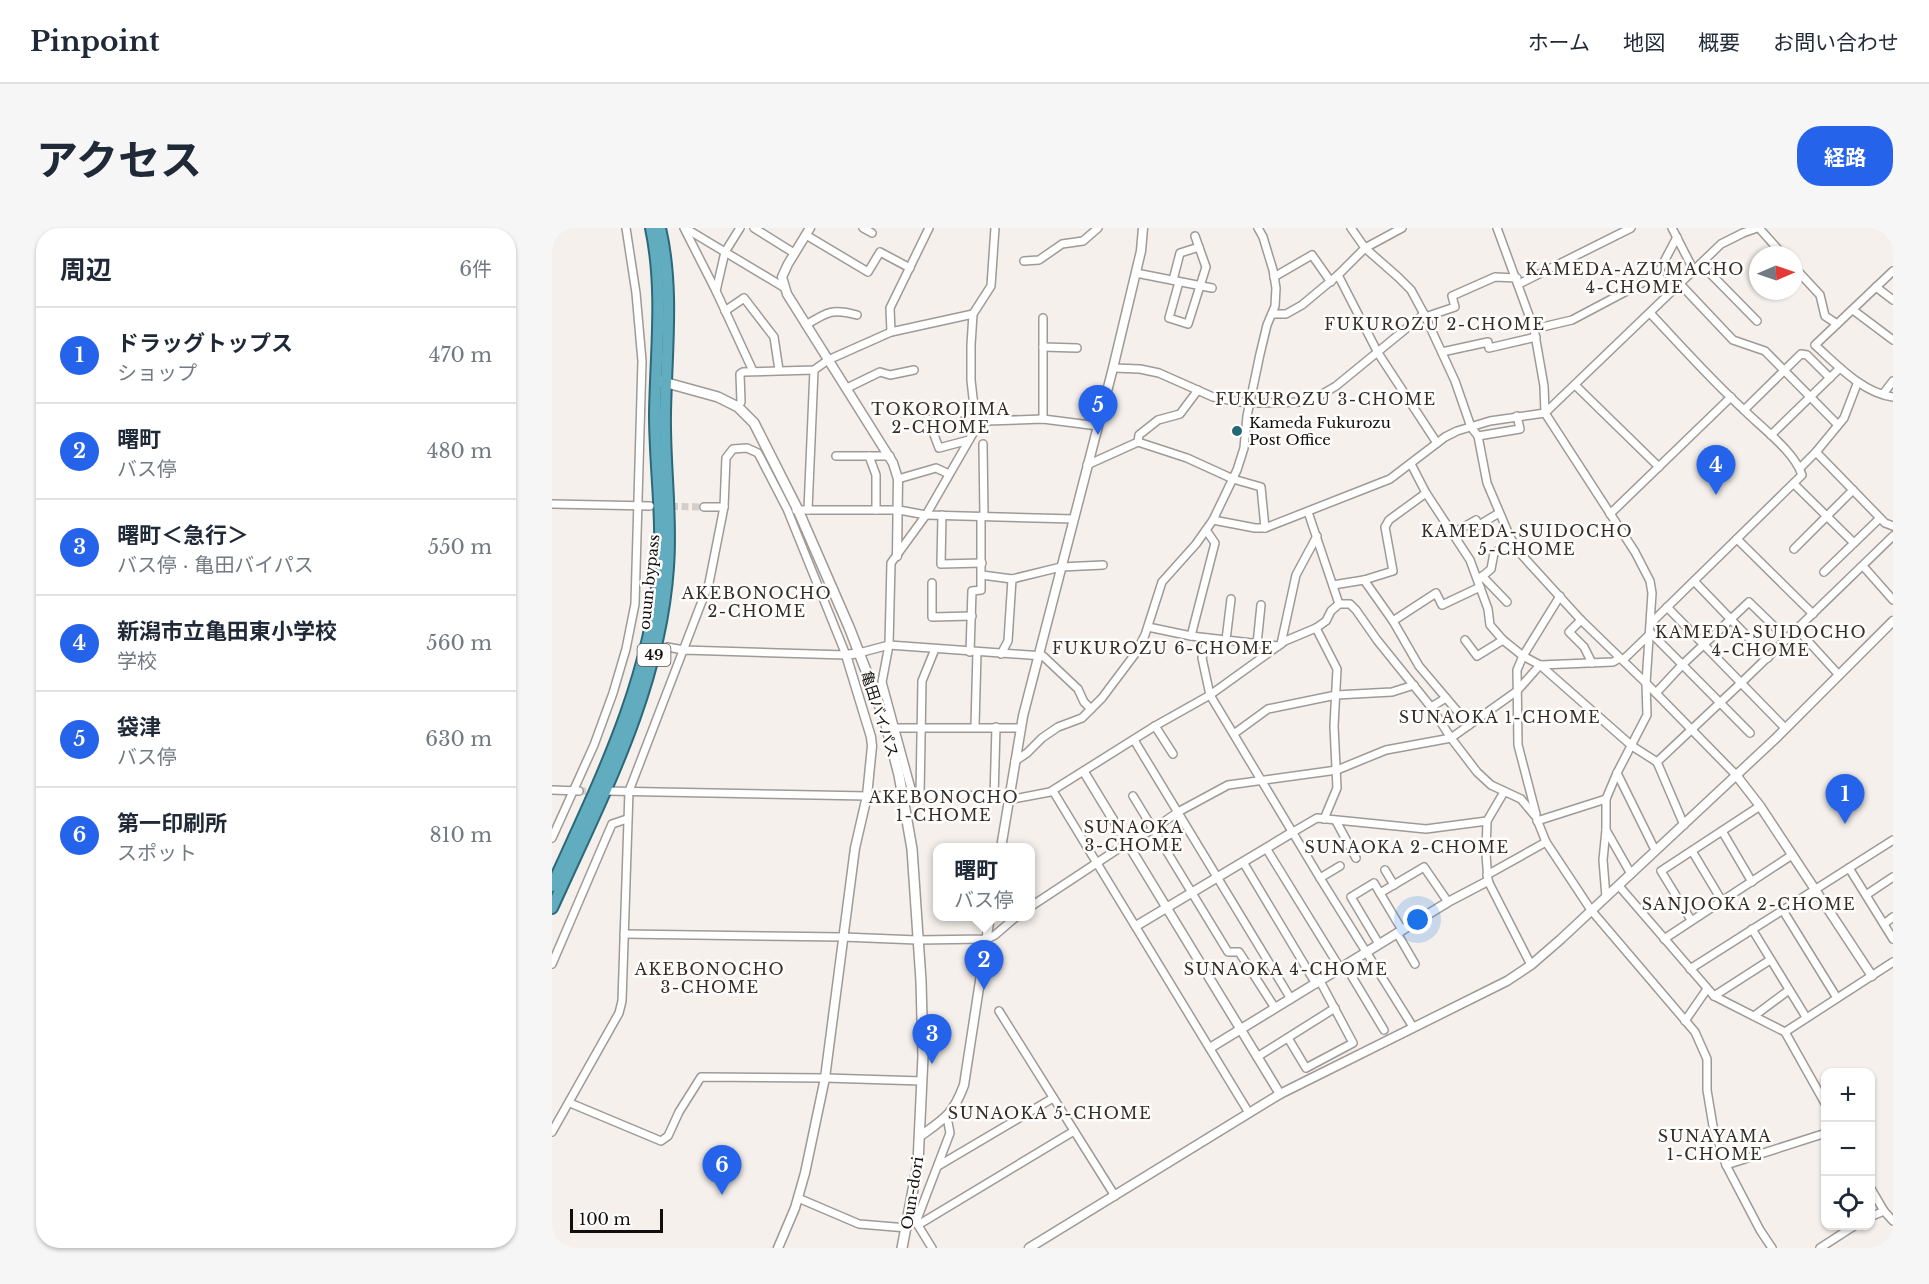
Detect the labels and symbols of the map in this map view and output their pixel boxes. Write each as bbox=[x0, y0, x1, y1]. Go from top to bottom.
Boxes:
north arrow bbox=[1749, 246, 1803, 300]
district label: KAMEDA-AZUMACHO 4-CHOME bbox=[1525, 259, 1745, 297]
district label: FUKUROZU 2-CHOME bbox=[1324, 314, 1546, 334]
pin: 5 bbox=[1078, 386, 1118, 435]
district label: FUKUROZU 3-CHOME bbox=[1215, 389, 1437, 409]
district label: TOKOROJIMA 2-CHOME bbox=[871, 399, 1011, 437]
place label: Kameda Fukurozu Post Office bbox=[1249, 413, 1391, 449]
marker: Kameda Fukurozu Post Office bbox=[1230, 424, 1244, 438]
pin: 4 bbox=[1696, 446, 1736, 495]
district label: KAMEDA-SUIDOCHO 5-CHOME bbox=[1421, 521, 1633, 559]
street label: ouun bypass bbox=[635, 533, 663, 631]
district label: AKEBONOCHO 2-CHOME bbox=[681, 583, 832, 621]
district label: KAMEDA-SUIDOCHO 4-CHOME bbox=[1655, 622, 1867, 660]
district label: FUKUROZU 6-CHOME bbox=[1052, 638, 1274, 658]
road number: 49 bbox=[638, 644, 670, 666]
street label: 亀田バイパス bbox=[857, 668, 903, 760]
district label: SUNAOKA 1-CHOME bbox=[1399, 707, 1601, 727]
pin: 1 bbox=[1826, 774, 1864, 824]
district label: AKEBONOCHO 1-CHOME bbox=[868, 787, 1019, 825]
district label: SUNAOKA 3-CHOME bbox=[1084, 817, 1184, 855]
district label: SUNAOKA 2-CHOME bbox=[1304, 837, 1510, 857]
district label: SANJOOKA 2-CHOME bbox=[1642, 894, 1856, 914]
your location bbox=[1403, 905, 1432, 934]
pin: 2 bbox=[964, 940, 1004, 990]
district label: AKEBONOCHO 3-CHOME bbox=[634, 959, 785, 997]
district label: SUNAOKA 4-CHOME bbox=[1184, 959, 1388, 979]
pin: 3 bbox=[912, 1014, 952, 1064]
district label: SUNAOKA 5-CHOME bbox=[948, 1103, 1152, 1123]
district label: SUNAYAMA 1-CHOME bbox=[1658, 1126, 1772, 1164]
pin: 6 bbox=[702, 1146, 742, 1195]
street label: Oun-dori bbox=[897, 1155, 927, 1231]
scale bar bbox=[570, 1206, 663, 1234]

